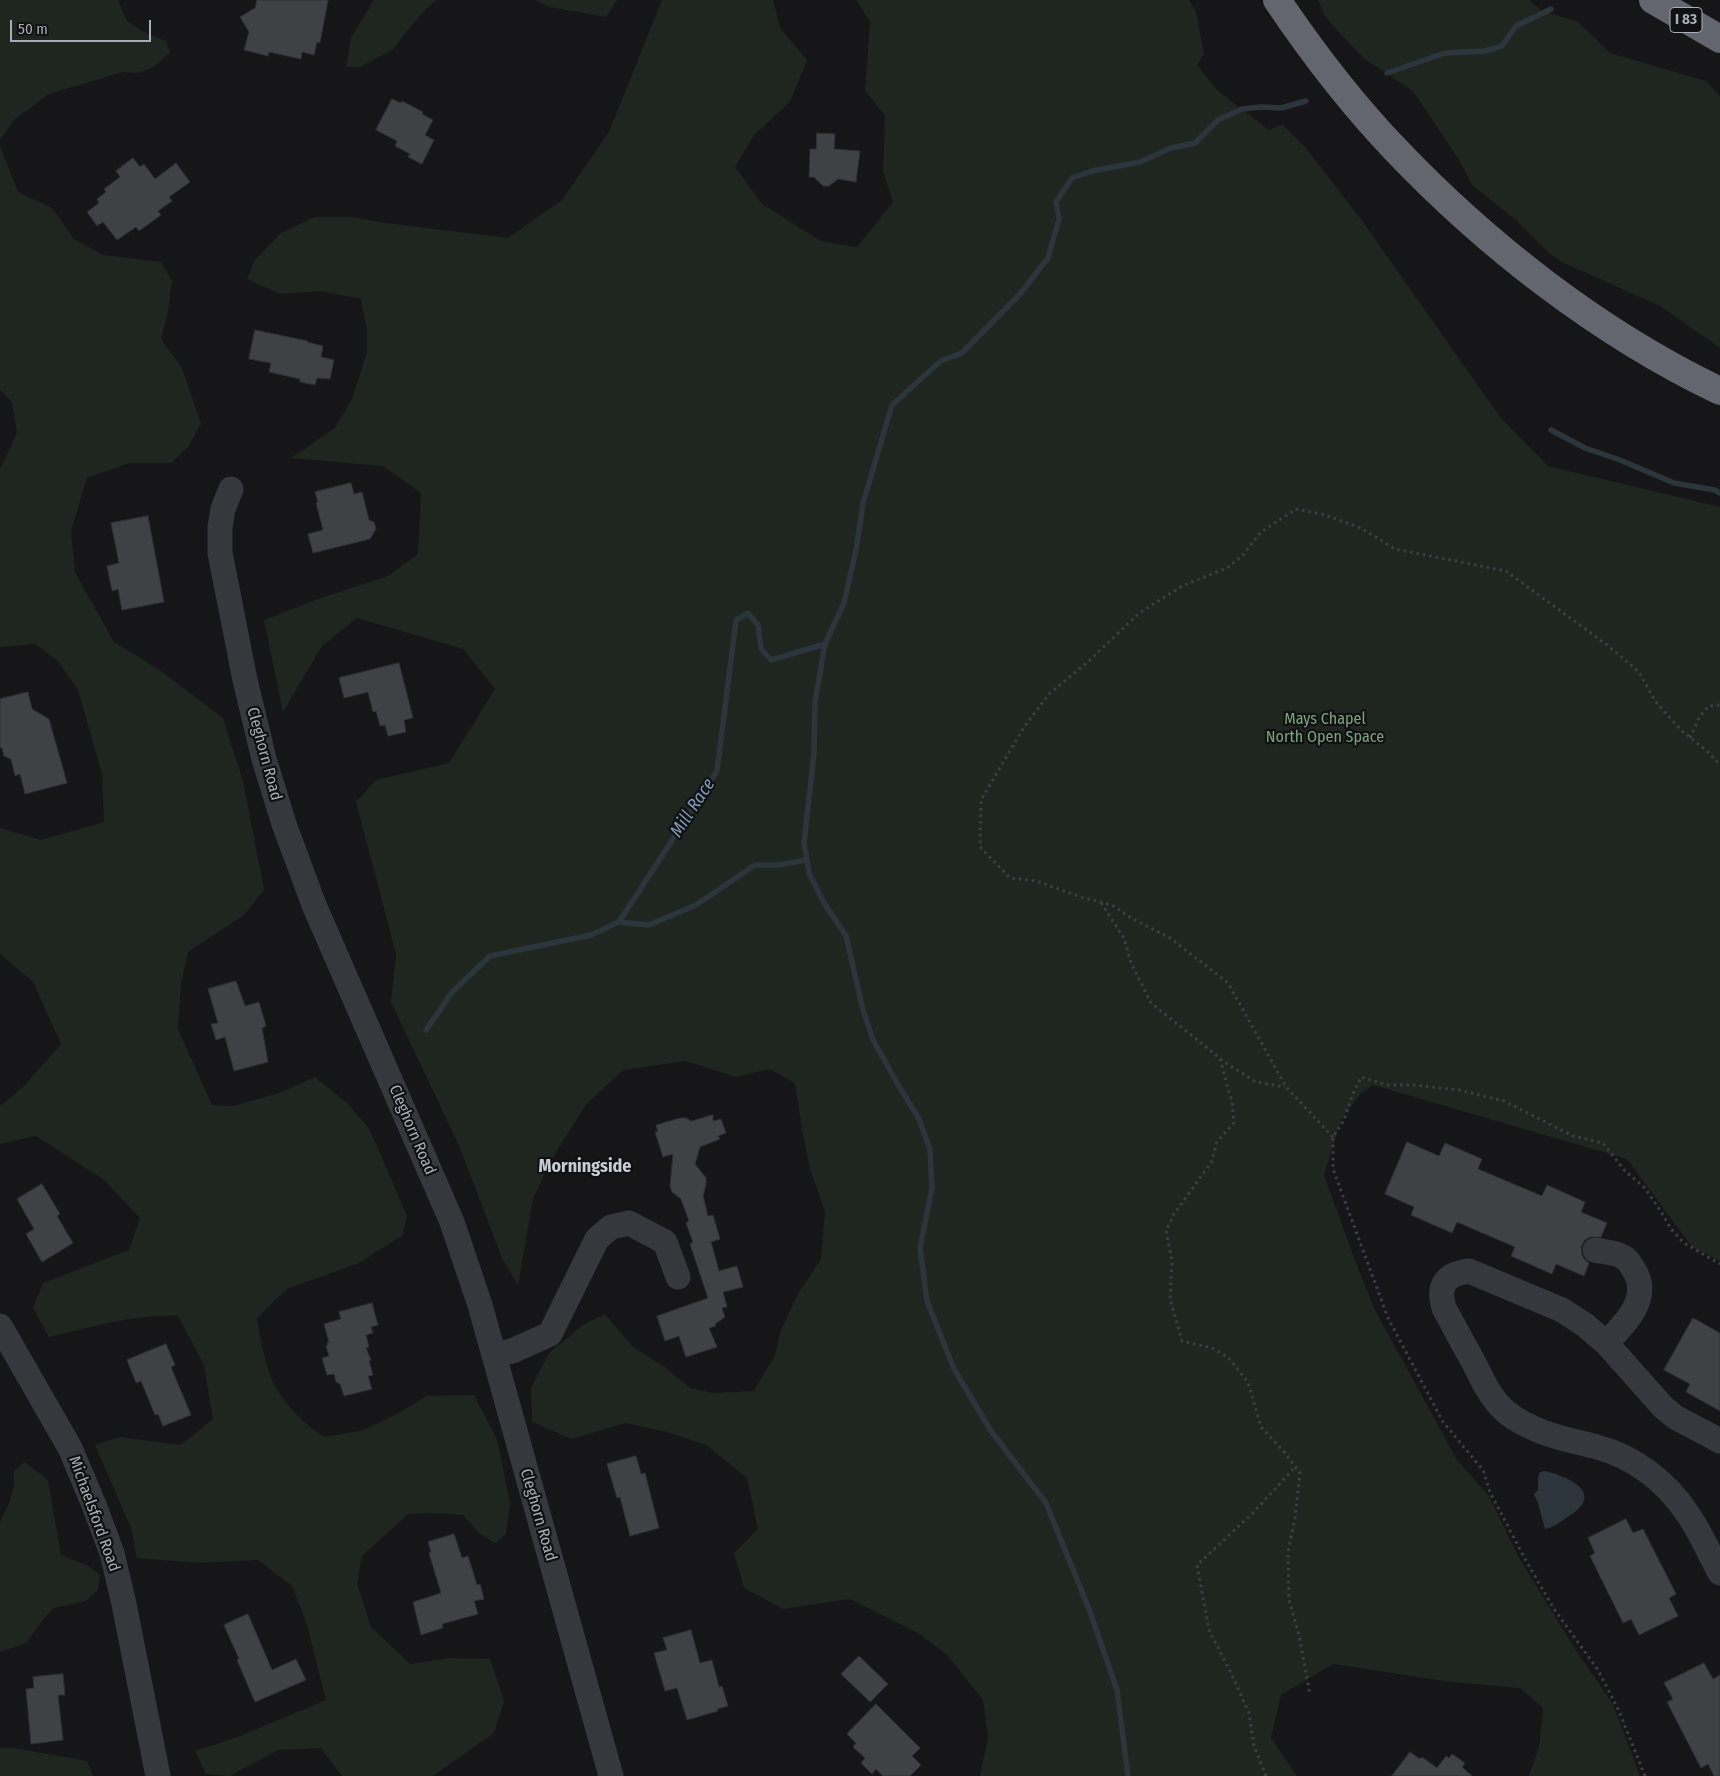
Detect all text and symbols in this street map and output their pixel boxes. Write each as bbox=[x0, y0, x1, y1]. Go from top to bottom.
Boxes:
road number: I 83 bbox=[1670, 8, 1702, 32]
scale bar bbox=[12, 10, 154, 42]
text: 50 m bbox=[18, 20, 48, 38]
street label: Cleghorn Road bbox=[242, 705, 286, 803]
park label: Mays Chapel North Open Space bbox=[1266, 710, 1384, 748]
water label: Mill Race bbox=[666, 775, 720, 841]
street label: Cleghorn Road bbox=[385, 1082, 439, 1178]
district label: Morningside bbox=[539, 1156, 631, 1178]
street label: Michaelsford Road bbox=[64, 1454, 124, 1574]
street label: Cleghorn Road bbox=[516, 1467, 560, 1563]

